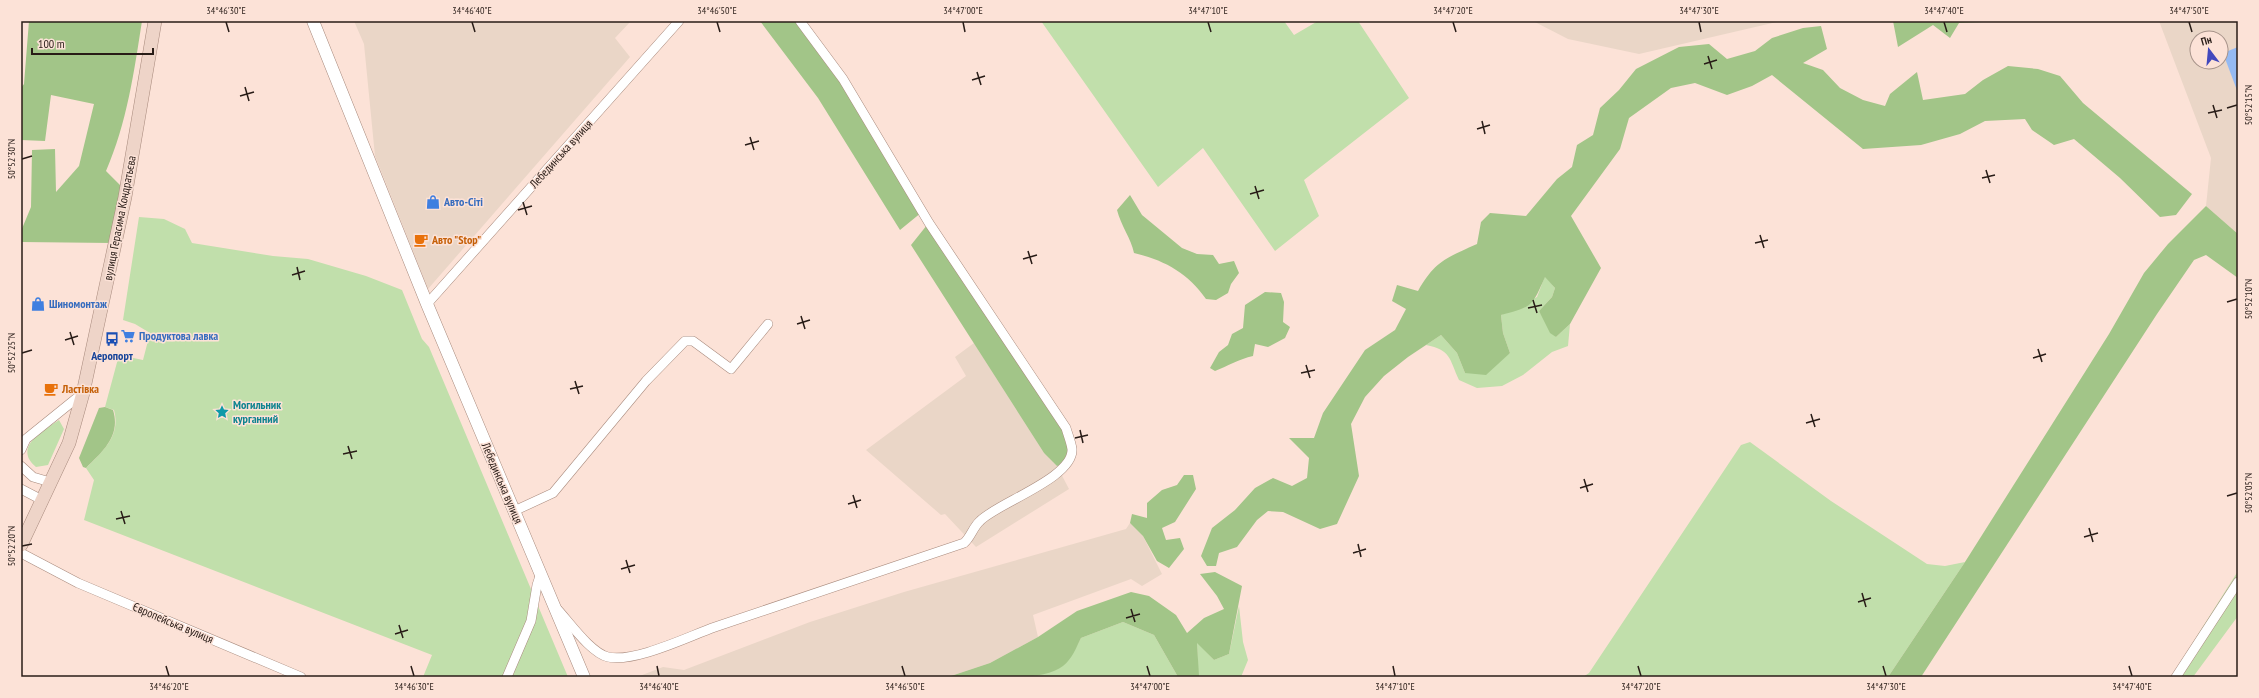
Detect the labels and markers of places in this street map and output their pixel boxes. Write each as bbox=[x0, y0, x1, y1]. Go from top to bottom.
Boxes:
shop icon: Авто-Сіті bbox=[425, 194, 441, 210]
place label: Авто-Сіті bbox=[443, 194, 483, 209]
cafe icon: Авто "Stop" bbox=[413, 232, 429, 248]
place label: Авто "Stop" bbox=[431, 232, 481, 247]
shop icon: Шиномонтаж bbox=[30, 296, 46, 312]
place label: Шиномонтаж bbox=[49, 296, 108, 311]
supermarket icon: Продуктова лавка bbox=[120, 328, 136, 344]
place label: Продуктова лавка bbox=[139, 328, 218, 343]
bus stop icon: Аеропорт bbox=[104, 331, 120, 347]
place label: Аеропорт bbox=[90, 348, 134, 363]
cafe icon: Ластівка bbox=[43, 381, 59, 397]
place label: Ластівка bbox=[61, 381, 99, 396]
place label: Могильник курганний bbox=[233, 397, 281, 426]
place icon: Могильник курганний bbox=[214, 404, 230, 420]

